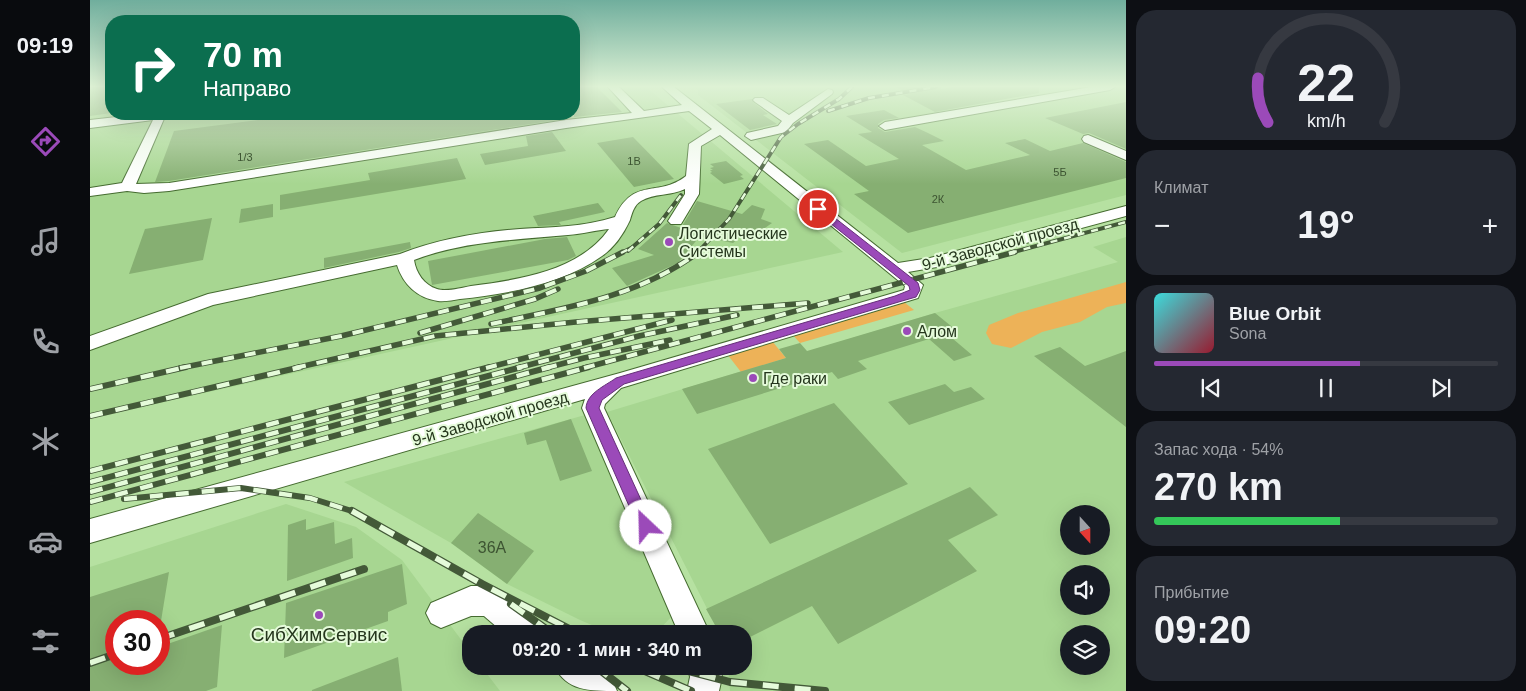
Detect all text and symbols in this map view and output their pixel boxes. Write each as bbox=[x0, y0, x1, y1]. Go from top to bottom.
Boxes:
text: 09:19 bbox=[17, 33, 73, 58]
icon: right bbox=[120, 35, 185, 100]
text: 70 m bbox=[203, 35, 283, 74]
text: 22 bbox=[1297, 54, 1355, 112]
text: Направо bbox=[203, 76, 291, 101]
text: km/h bbox=[1307, 111, 1345, 131]
icon: directions bbox=[28, 124, 63, 159]
house number: 1/3 bbox=[237, 151, 253, 163]
house number: 1В bbox=[627, 155, 641, 167]
house number: 5Б bbox=[1053, 166, 1067, 178]
text: Климат bbox=[1154, 179, 1208, 196]
pin bbox=[797, 188, 839, 230]
house number: 2К bbox=[932, 193, 945, 205]
icon: arrive bbox=[804, 195, 832, 223]
text: 19° bbox=[1297, 204, 1355, 246]
text: − bbox=[1154, 210, 1170, 241]
text: + bbox=[1482, 210, 1498, 241]
street label: 9-й Заводской проезд bbox=[920, 215, 1081, 274]
icon: music bbox=[28, 224, 63, 259]
place label: Логистические Системы bbox=[679, 225, 788, 260]
marker: Логистические Системы bbox=[663, 236, 675, 248]
text: Blue Orbit bbox=[1229, 303, 1321, 324]
place label: Алом bbox=[917, 323, 957, 340]
icon: phone bbox=[28, 324, 63, 359]
marker: Алом bbox=[901, 325, 913, 337]
text: Sona bbox=[1229, 325, 1266, 342]
place label: Где раки bbox=[763, 370, 827, 387]
marker: Где раки bbox=[747, 372, 759, 384]
icon: previous bbox=[1197, 374, 1225, 402]
icon: pause bbox=[1312, 374, 1340, 402]
icon: next bbox=[1427, 374, 1455, 402]
street label: 9-й Заводской проезд bbox=[410, 388, 571, 449]
icon: climate bbox=[28, 424, 63, 459]
text: Запас хода · 54% bbox=[1154, 441, 1283, 458]
text: 270 km bbox=[1154, 466, 1283, 508]
position arrow bbox=[619, 499, 671, 551]
north arrow bbox=[1060, 505, 1110, 555]
map controls bbox=[1060, 505, 1110, 675]
icon: car bbox=[28, 524, 63, 559]
house number: 36А bbox=[478, 539, 507, 556]
button: sound bbox=[1060, 565, 1110, 615]
text: Прибытие bbox=[1154, 584, 1229, 601]
marker: СибХимСервис bbox=[313, 609, 325, 621]
text: 09:20 bbox=[1154, 609, 1251, 651]
speed limit sign: 30 bbox=[105, 610, 170, 675]
icon: filters bbox=[28, 624, 63, 659]
place label: СибХимСервис bbox=[251, 624, 387, 645]
button: layers bbox=[1060, 625, 1110, 675]
text: 09:20 · 1 мин · 340 m bbox=[512, 639, 702, 660]

